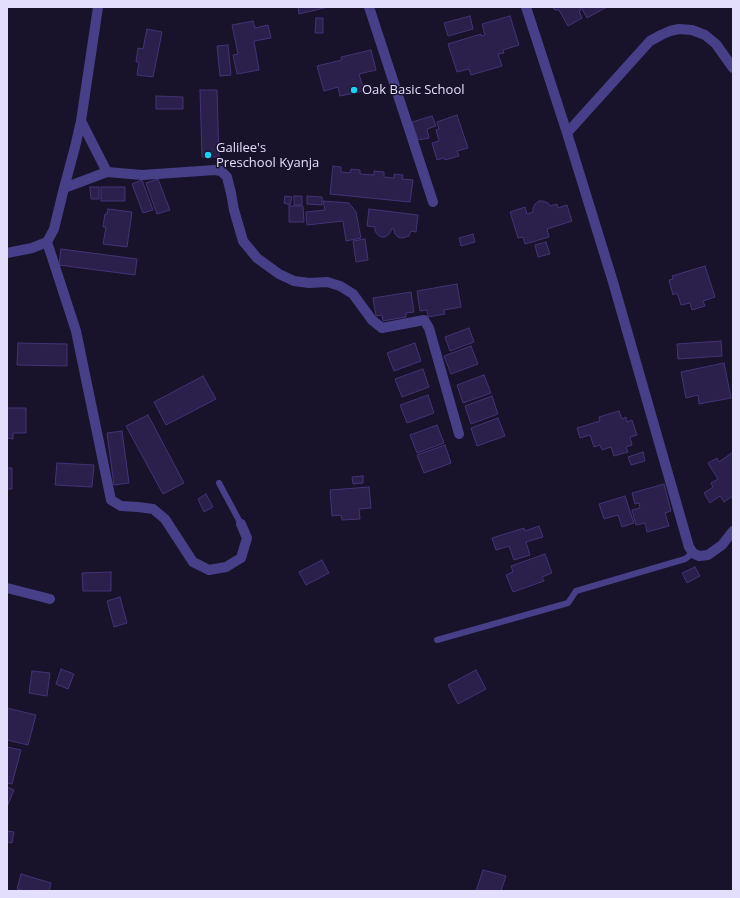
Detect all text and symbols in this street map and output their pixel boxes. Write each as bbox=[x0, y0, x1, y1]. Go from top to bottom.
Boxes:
place label: Oak Basic School bbox=[362, 82, 464, 98]
marker: Oak Basic School bbox=[349, 85, 359, 95]
place label: Galilee's Preschool Kyanja bbox=[216, 140, 319, 171]
marker: Galilee's Preschool Kyanja bbox=[203, 150, 213, 160]

